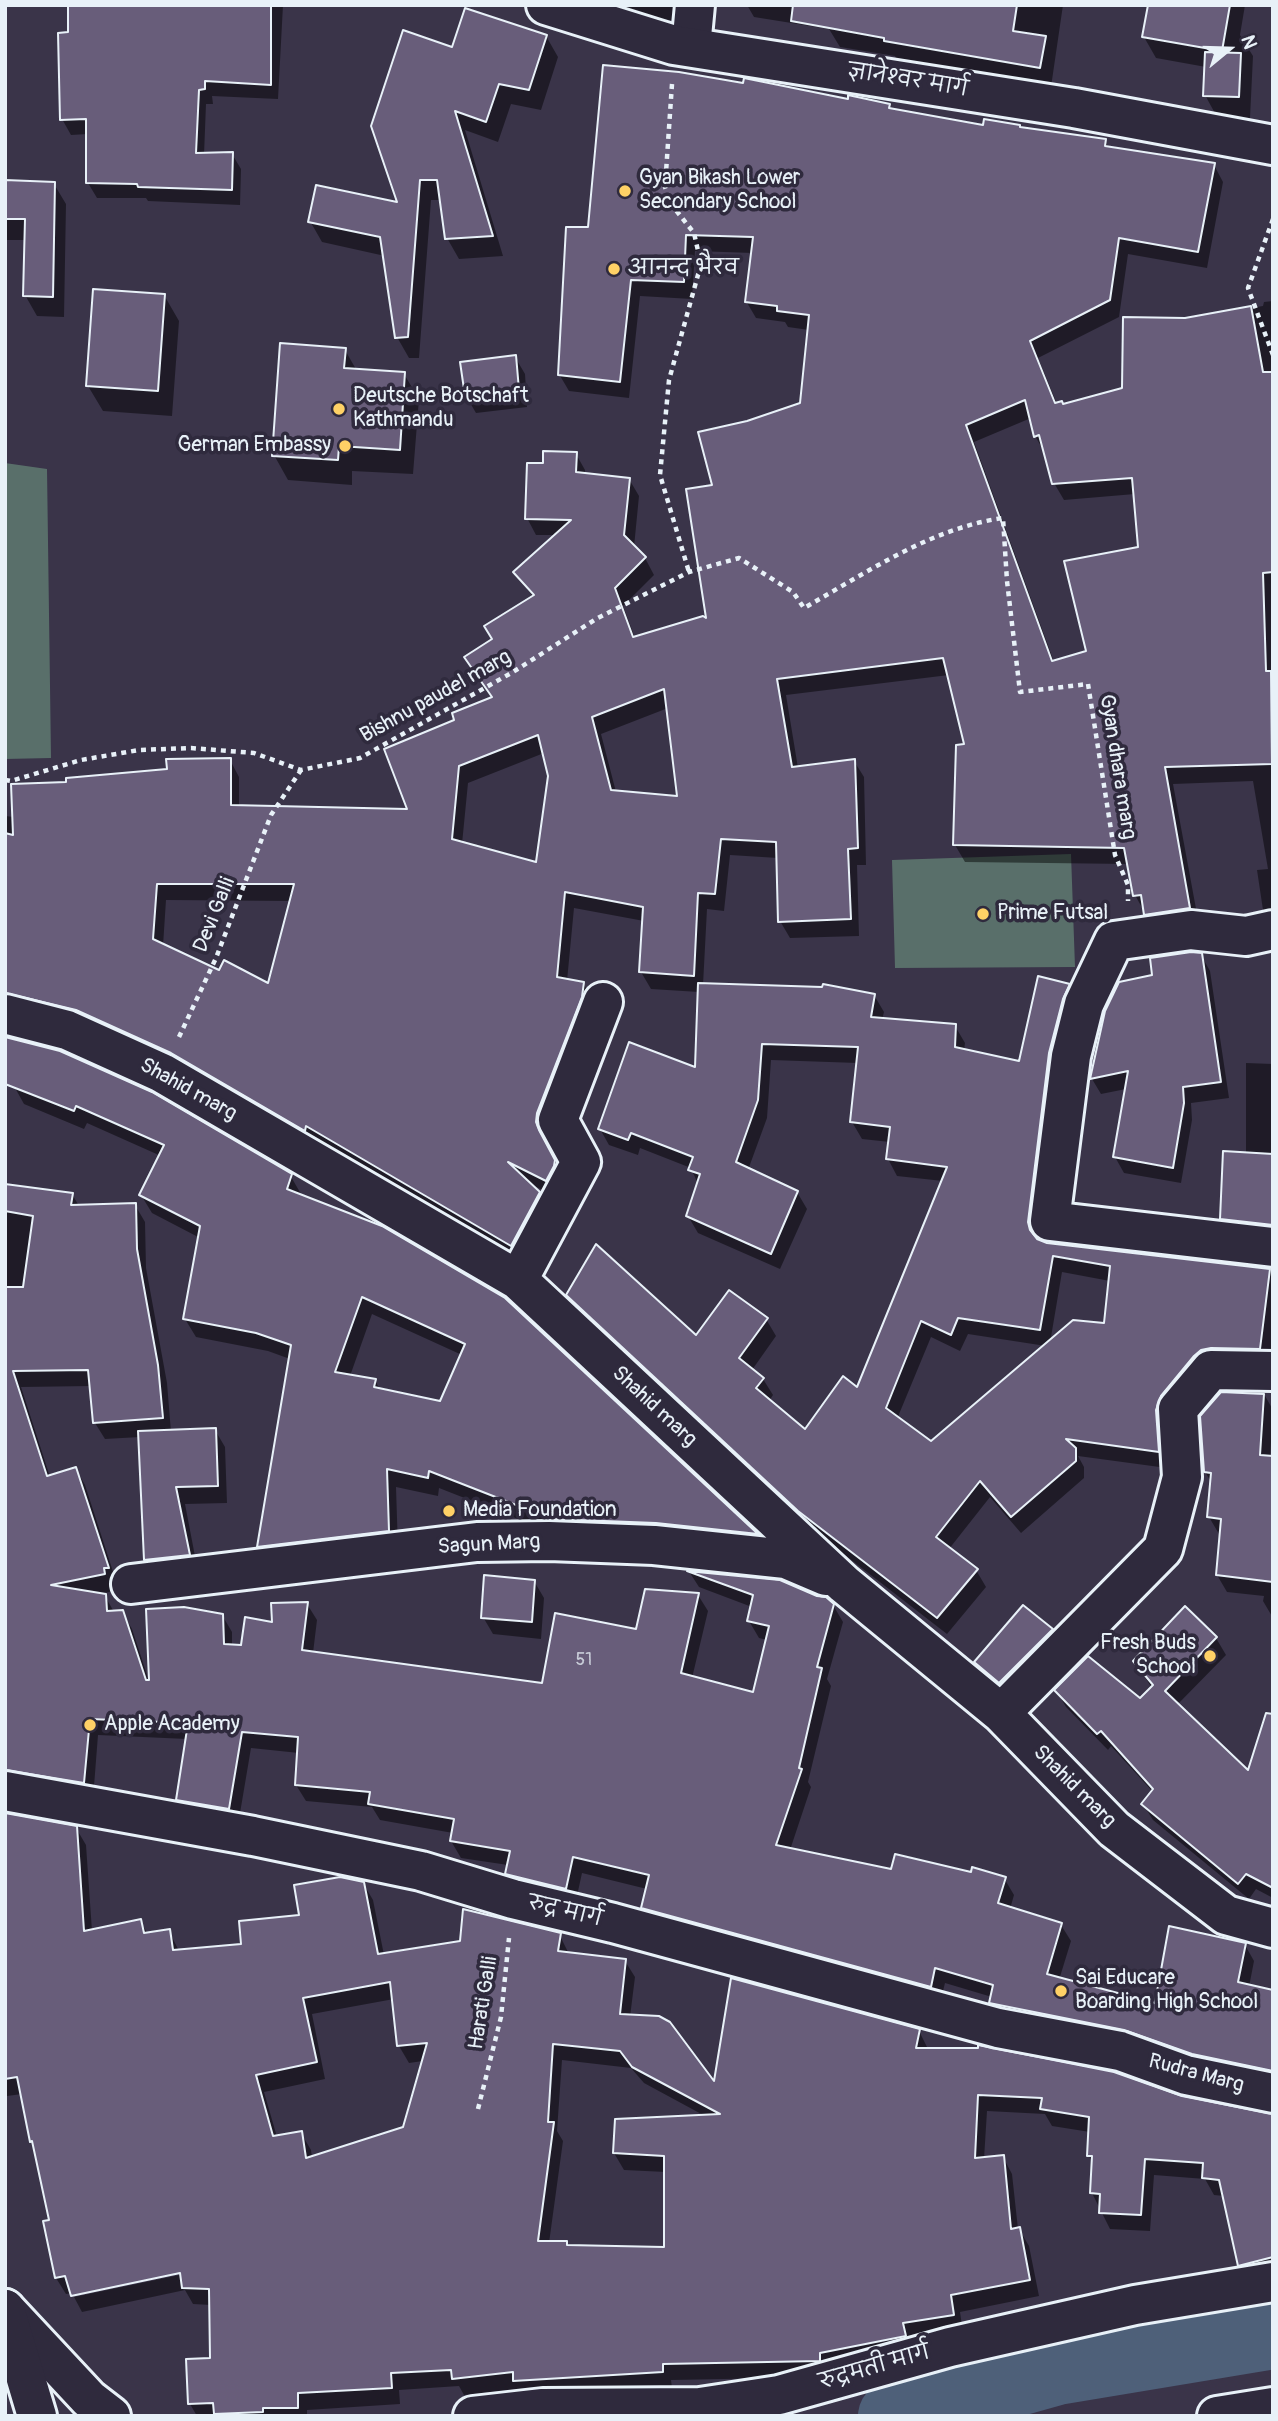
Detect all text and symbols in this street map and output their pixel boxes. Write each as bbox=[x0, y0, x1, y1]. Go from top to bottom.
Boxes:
north arrow bbox=[1194, 14, 1264, 84]
text: N bbox=[1235, 32, 1262, 52]
street label: ज्ञानेश्वर मार्ग bbox=[846, 59, 970, 103]
place label: Gyan Bikash Lower Secondary School bbox=[639, 166, 800, 216]
marker: Gyan Bikash Lower Secondary School bbox=[617, 183, 633, 199]
place label: आनन्द भैरव bbox=[628, 256, 739, 282]
marker: आनन्द भैरव bbox=[606, 261, 622, 277]
place label: Deutsche Botschaft Kathmandu bbox=[353, 384, 529, 434]
marker: Deutsche Botschaft Kathmandu bbox=[331, 401, 347, 417]
place label: German Embassy bbox=[178, 433, 331, 459]
marker: German Embassy bbox=[337, 438, 353, 454]
street label: Bishnu paudel marg bbox=[356, 645, 516, 749]
street label: Gyan dhara marg bbox=[1093, 693, 1141, 841]
street label: Devi Galli bbox=[189, 874, 241, 956]
place label: Prime Futsal bbox=[997, 901, 1108, 927]
marker: Prime Futsal bbox=[975, 906, 991, 922]
street label: Shahid marg bbox=[135, 1053, 241, 1127]
street label: Shahid marg bbox=[606, 1361, 702, 1453]
place label: Media Foundation bbox=[463, 1498, 617, 1524]
marker: Media Foundation bbox=[441, 1503, 457, 1519]
street label: Sagun Marg bbox=[437, 1530, 541, 1560]
place label: Fresh Buds School bbox=[1100, 1631, 1196, 1681]
marker: Fresh Buds School bbox=[1202, 1648, 1218, 1664]
house number: 51 bbox=[576, 1649, 592, 1671]
place label: Apple Academy bbox=[104, 1712, 240, 1738]
marker: Apple Academy bbox=[82, 1717, 98, 1733]
street label: Shahid marg bbox=[1027, 1740, 1121, 1834]
street label: रुद्र मार्ग bbox=[525, 1891, 605, 1933]
street label: Harati Galli bbox=[464, 1955, 504, 2051]
place label: Sai Educare Boarding High School bbox=[1075, 1966, 1258, 2016]
marker: Sai Educare Boarding High School bbox=[1053, 1983, 1069, 1999]
street label: Rudra Marg bbox=[1146, 2049, 1246, 2099]
street label: रुद्रमती मार्ग bbox=[817, 2340, 933, 2396]

